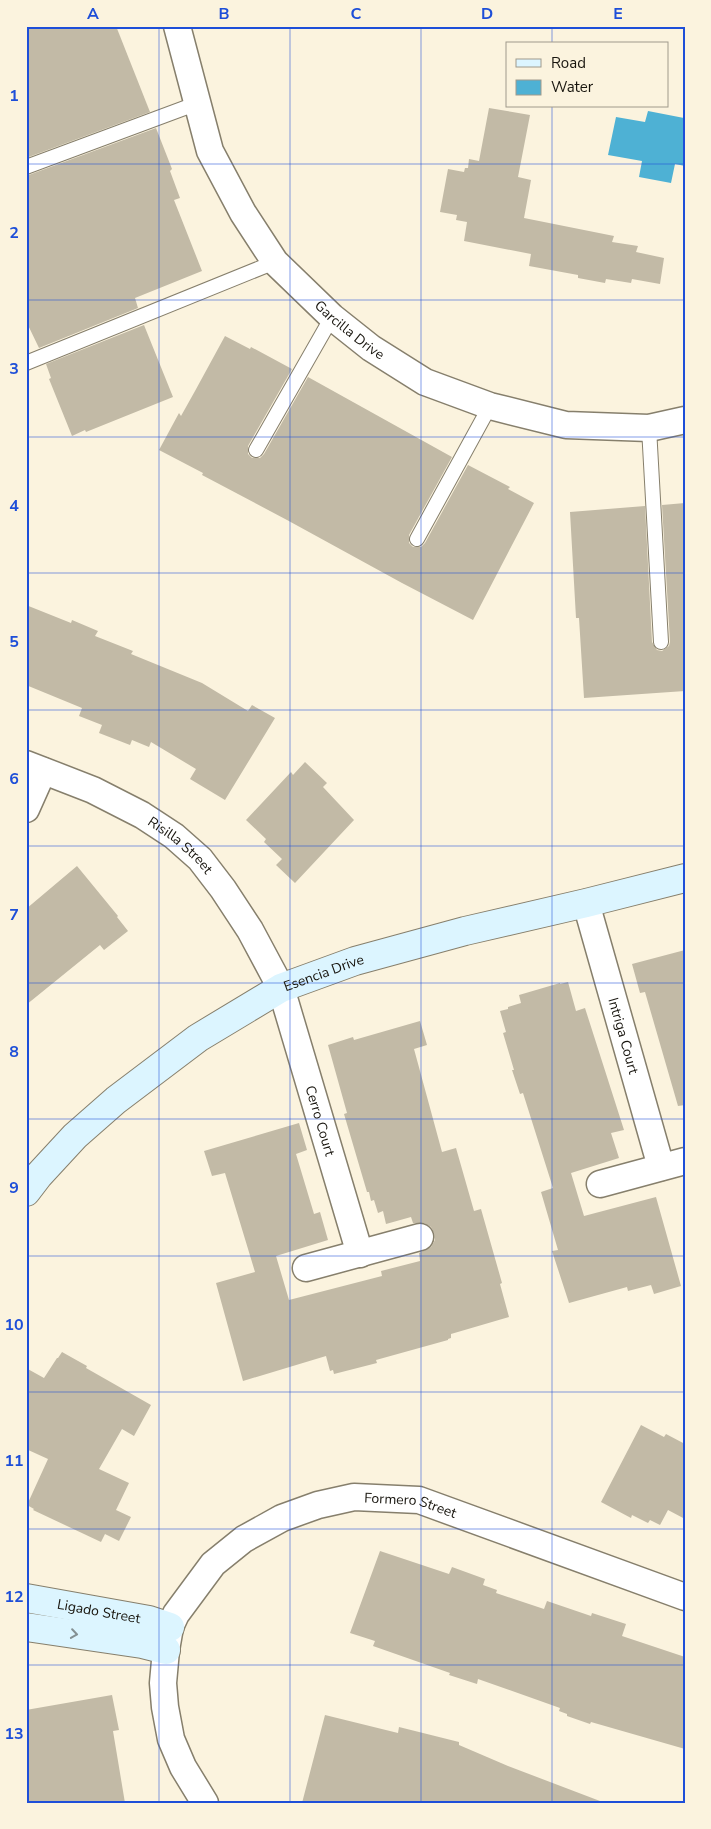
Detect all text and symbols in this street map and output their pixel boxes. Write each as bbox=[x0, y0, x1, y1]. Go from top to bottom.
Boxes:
text: A bbox=[87, 3, 99, 25]
text: B bbox=[218, 3, 230, 25]
text: C bbox=[351, 3, 362, 25]
text: D bbox=[481, 3, 493, 25]
text: E bbox=[613, 3, 623, 25]
legend bbox=[506, 42, 668, 108]
text: Road bbox=[551, 53, 586, 73]
text: Water bbox=[551, 77, 594, 97]
text: 1 bbox=[9, 85, 19, 107]
text: 2 bbox=[9, 222, 19, 244]
street label: Garcilla Drive bbox=[311, 296, 388, 364]
text: 3 bbox=[9, 358, 19, 380]
text: 4 bbox=[9, 495, 19, 517]
text: 5 bbox=[9, 631, 19, 653]
text: 6 bbox=[9, 768, 19, 790]
street label: Risilla Street bbox=[144, 812, 217, 878]
text: 7 bbox=[9, 904, 19, 926]
street label: Esencia Drive bbox=[281, 950, 366, 996]
street label: Intriga Court bbox=[604, 995, 644, 1076]
text: 8 bbox=[9, 1041, 19, 1063]
street label: Cerro Court bbox=[301, 1083, 340, 1158]
text: 9 bbox=[9, 1177, 19, 1199]
text: 10 bbox=[4, 1314, 24, 1336]
text: 11 bbox=[4, 1450, 24, 1472]
street label: Formero Street bbox=[364, 1488, 459, 1522]
text: 12 bbox=[4, 1586, 24, 1608]
street label: Ligado Street bbox=[56, 1594, 142, 1628]
one-way arrow bbox=[71, 1628, 79, 1639]
text: 13 bbox=[4, 1723, 24, 1745]

